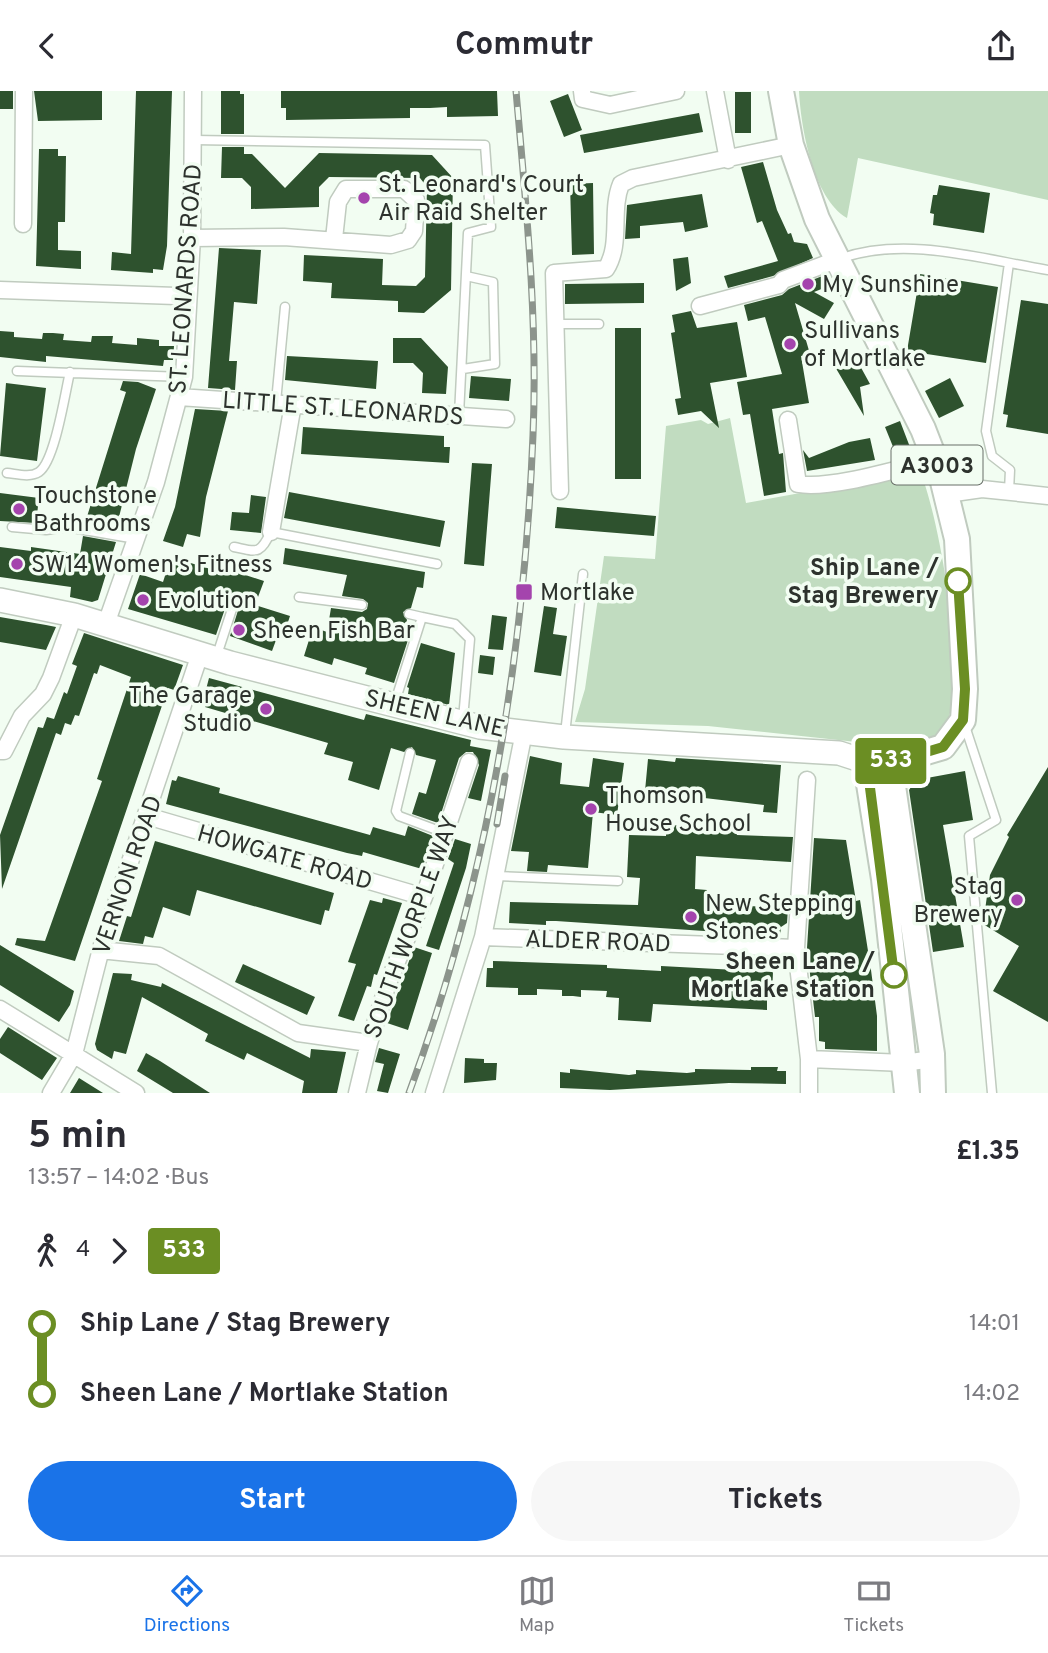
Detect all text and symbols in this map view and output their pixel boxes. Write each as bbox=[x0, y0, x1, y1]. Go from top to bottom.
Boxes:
text: Commutr bbox=[455, 26, 593, 66]
icon: back bbox=[28, 27, 66, 65]
icon: share bbox=[982, 27, 1020, 65]
street label: ST. LEONARDS ROAD bbox=[164, 163, 210, 395]
place label: St. Leonard's Court Air Raid Shelter bbox=[378, 171, 584, 229]
marker: St. Leonard's Court Air Raid Shelter bbox=[356, 190, 372, 206]
place label: My Sunshine bbox=[822, 271, 959, 301]
marker: My Sunshine bbox=[800, 276, 816, 292]
place label: Sullivans of Mortlake bbox=[804, 317, 926, 375]
marker: Sullivans of Mortlake bbox=[782, 336, 798, 352]
street label: LITTLE ST. LEONARDS bbox=[221, 387, 465, 433]
road number: A3003 bbox=[892, 445, 982, 485]
place label: Touchstone Bathrooms bbox=[33, 482, 157, 540]
marker: Touchstone Bathrooms bbox=[11, 501, 27, 517]
place label: SW14 Women's Fitness bbox=[31, 551, 273, 581]
place label: Ship Lane / Stag Brewery bbox=[788, 554, 939, 612]
marker: SW14 Women's Fitness bbox=[9, 556, 25, 572]
marker: Ship Lane / Stag Brewery bbox=[945, 568, 971, 594]
place label: Mortlake bbox=[540, 579, 635, 609]
marker: Mortlake bbox=[514, 582, 534, 602]
place label: Evolution bbox=[157, 587, 257, 617]
marker: Evolution bbox=[135, 592, 151, 608]
place label: Sheen Fish Bar bbox=[253, 617, 415, 647]
marker: Sheen Fish Bar bbox=[231, 622, 247, 638]
place label: The Garage Studio bbox=[128, 682, 252, 740]
street label: SHEEN LANE bbox=[361, 684, 508, 746]
marker: The Garage Studio bbox=[258, 701, 274, 717]
line badge: 533 bbox=[851, 738, 931, 784]
text: 533 bbox=[869, 746, 913, 776]
place label: Thomson House School bbox=[605, 782, 752, 840]
street label: VERNON ROAD bbox=[88, 792, 170, 959]
marker: Thomson House School bbox=[583, 801, 599, 817]
street label: SOUTH WORPLE WAY bbox=[359, 812, 467, 1043]
street label: HOWGATE ROAD bbox=[193, 820, 376, 898]
place label: Stag Brewery bbox=[914, 873, 1003, 931]
place label: New Stepping Stones bbox=[705, 890, 854, 948]
marker: Stag Brewery bbox=[1009, 892, 1025, 908]
marker: New Stepping Stones bbox=[683, 909, 699, 925]
street label: ALDER ROAD bbox=[524, 925, 671, 961]
place label: Sheen Lane / Mortlake Station bbox=[690, 948, 875, 1006]
marker: Sheen Lane / Mortlake Station bbox=[881, 962, 907, 988]
text: 5 min bbox=[28, 1113, 127, 1162]
text: £1.35 bbox=[956, 1136, 1020, 1169]
text: 13:57 – 14:02 · Bus bbox=[28, 1164, 209, 1193]
icon: walk bbox=[28, 1232, 66, 1270]
icon: forward bbox=[100, 1232, 138, 1270]
text: 4 bbox=[76, 1236, 90, 1265]
text: 533 bbox=[162, 1236, 206, 1266]
text: Ship Lane / Stag Brewery bbox=[80, 1308, 390, 1341]
text: 14:01 bbox=[969, 1310, 1020, 1339]
text: Sheen Lane / Mortlake Station bbox=[80, 1378, 449, 1411]
text: 14:02 bbox=[964, 1380, 1020, 1409]
button: Start bbox=[28, 1461, 517, 1541]
button: Tickets bbox=[531, 1461, 1020, 1541]
tab: Directions bbox=[144, 1572, 230, 1638]
tab: Map bbox=[518, 1572, 556, 1638]
tab: Tickets bbox=[843, 1572, 904, 1638]

